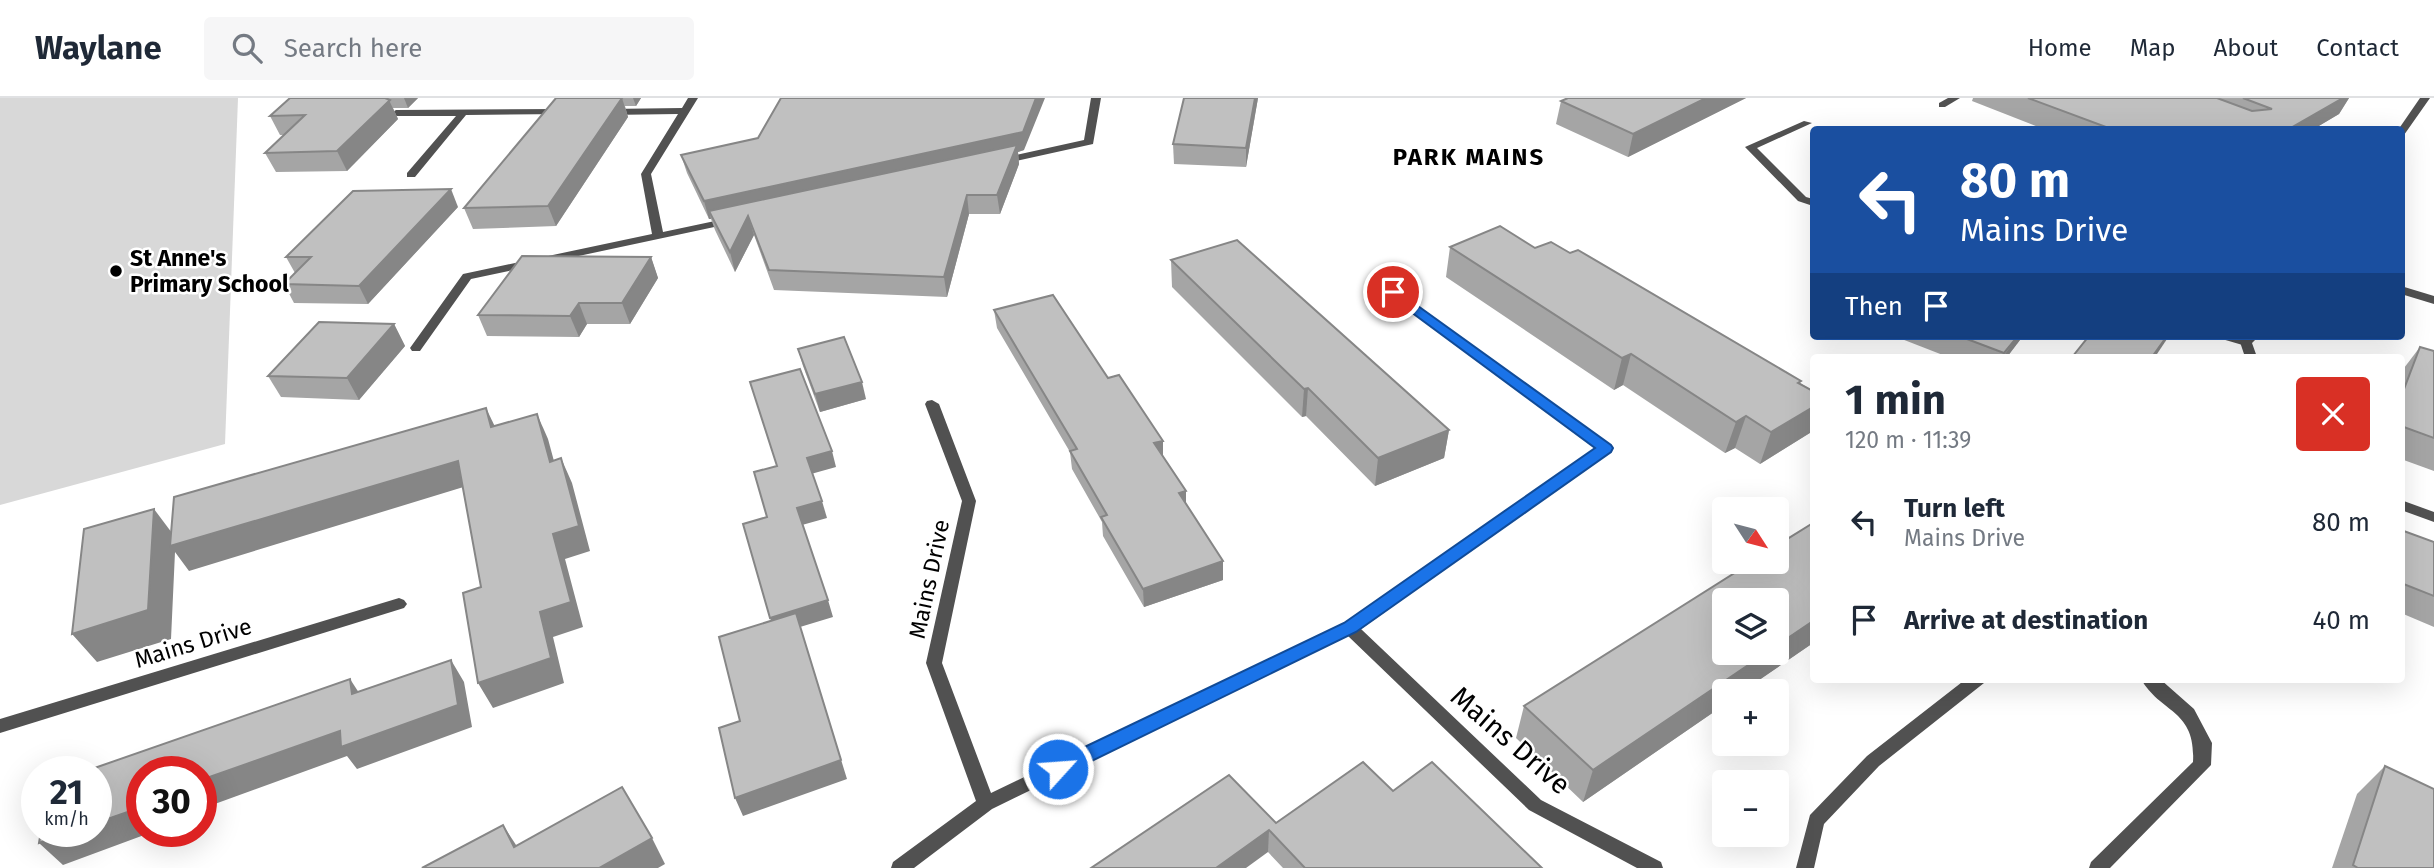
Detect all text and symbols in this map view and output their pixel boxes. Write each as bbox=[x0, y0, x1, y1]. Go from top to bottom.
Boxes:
search box bbox=[204, 17, 694, 80]
text: Waylane bbox=[35, 28, 162, 68]
icon: search bbox=[228, 29, 266, 67]
text: Search here bbox=[284, 33, 423, 64]
text: Home bbox=[2028, 34, 2092, 62]
text: Map bbox=[2130, 34, 2176, 62]
text: About bbox=[2214, 34, 2278, 62]
text: Contact bbox=[2316, 34, 2399, 62]
district label: PARK MAINS bbox=[1393, 143, 1545, 171]
text: 80 m bbox=[1960, 151, 2070, 210]
icon: left bbox=[1845, 154, 1936, 245]
text: Mains Drive bbox=[1960, 211, 2129, 249]
place label: St Anne's Primary School bbox=[130, 244, 289, 298]
pin bbox=[1363, 262, 1423, 322]
marker: St Anne's Primary School bbox=[108, 263, 124, 279]
icon: arrive bbox=[1374, 273, 1412, 311]
icon: arrive bbox=[1917, 287, 1955, 325]
text: Then bbox=[1845, 291, 1903, 322]
text: 1 min bbox=[1845, 375, 1946, 425]
button: close bbox=[2296, 377, 2370, 451]
text: 120 m · 11:39 bbox=[1845, 426, 1971, 454]
text: Turn left bbox=[1904, 493, 2005, 524]
north arrow bbox=[1712, 497, 1788, 574]
map controls bbox=[1712, 497, 1789, 847]
icon: left bbox=[1845, 503, 1883, 541]
text: 80 m bbox=[2312, 507, 2370, 538]
street label: Mains Drive bbox=[903, 517, 955, 641]
text: Mains Drive bbox=[1904, 524, 2025, 552]
button: layers bbox=[1712, 588, 1789, 665]
icon: arrive bbox=[1845, 601, 1883, 639]
text: Arrive at destination bbox=[1904, 605, 2148, 636]
text: 40 m bbox=[2312, 605, 2370, 636]
street label: Mains Drive bbox=[131, 612, 255, 674]
button: + bbox=[1712, 679, 1789, 756]
street label: Mains Drive bbox=[1444, 680, 1577, 801]
position arrow bbox=[1021, 732, 1095, 806]
speed limit sign: 30 bbox=[126, 756, 217, 847]
button: − bbox=[1712, 770, 1789, 847]
text: 21 bbox=[50, 771, 83, 813]
text: km/h bbox=[44, 808, 89, 830]

